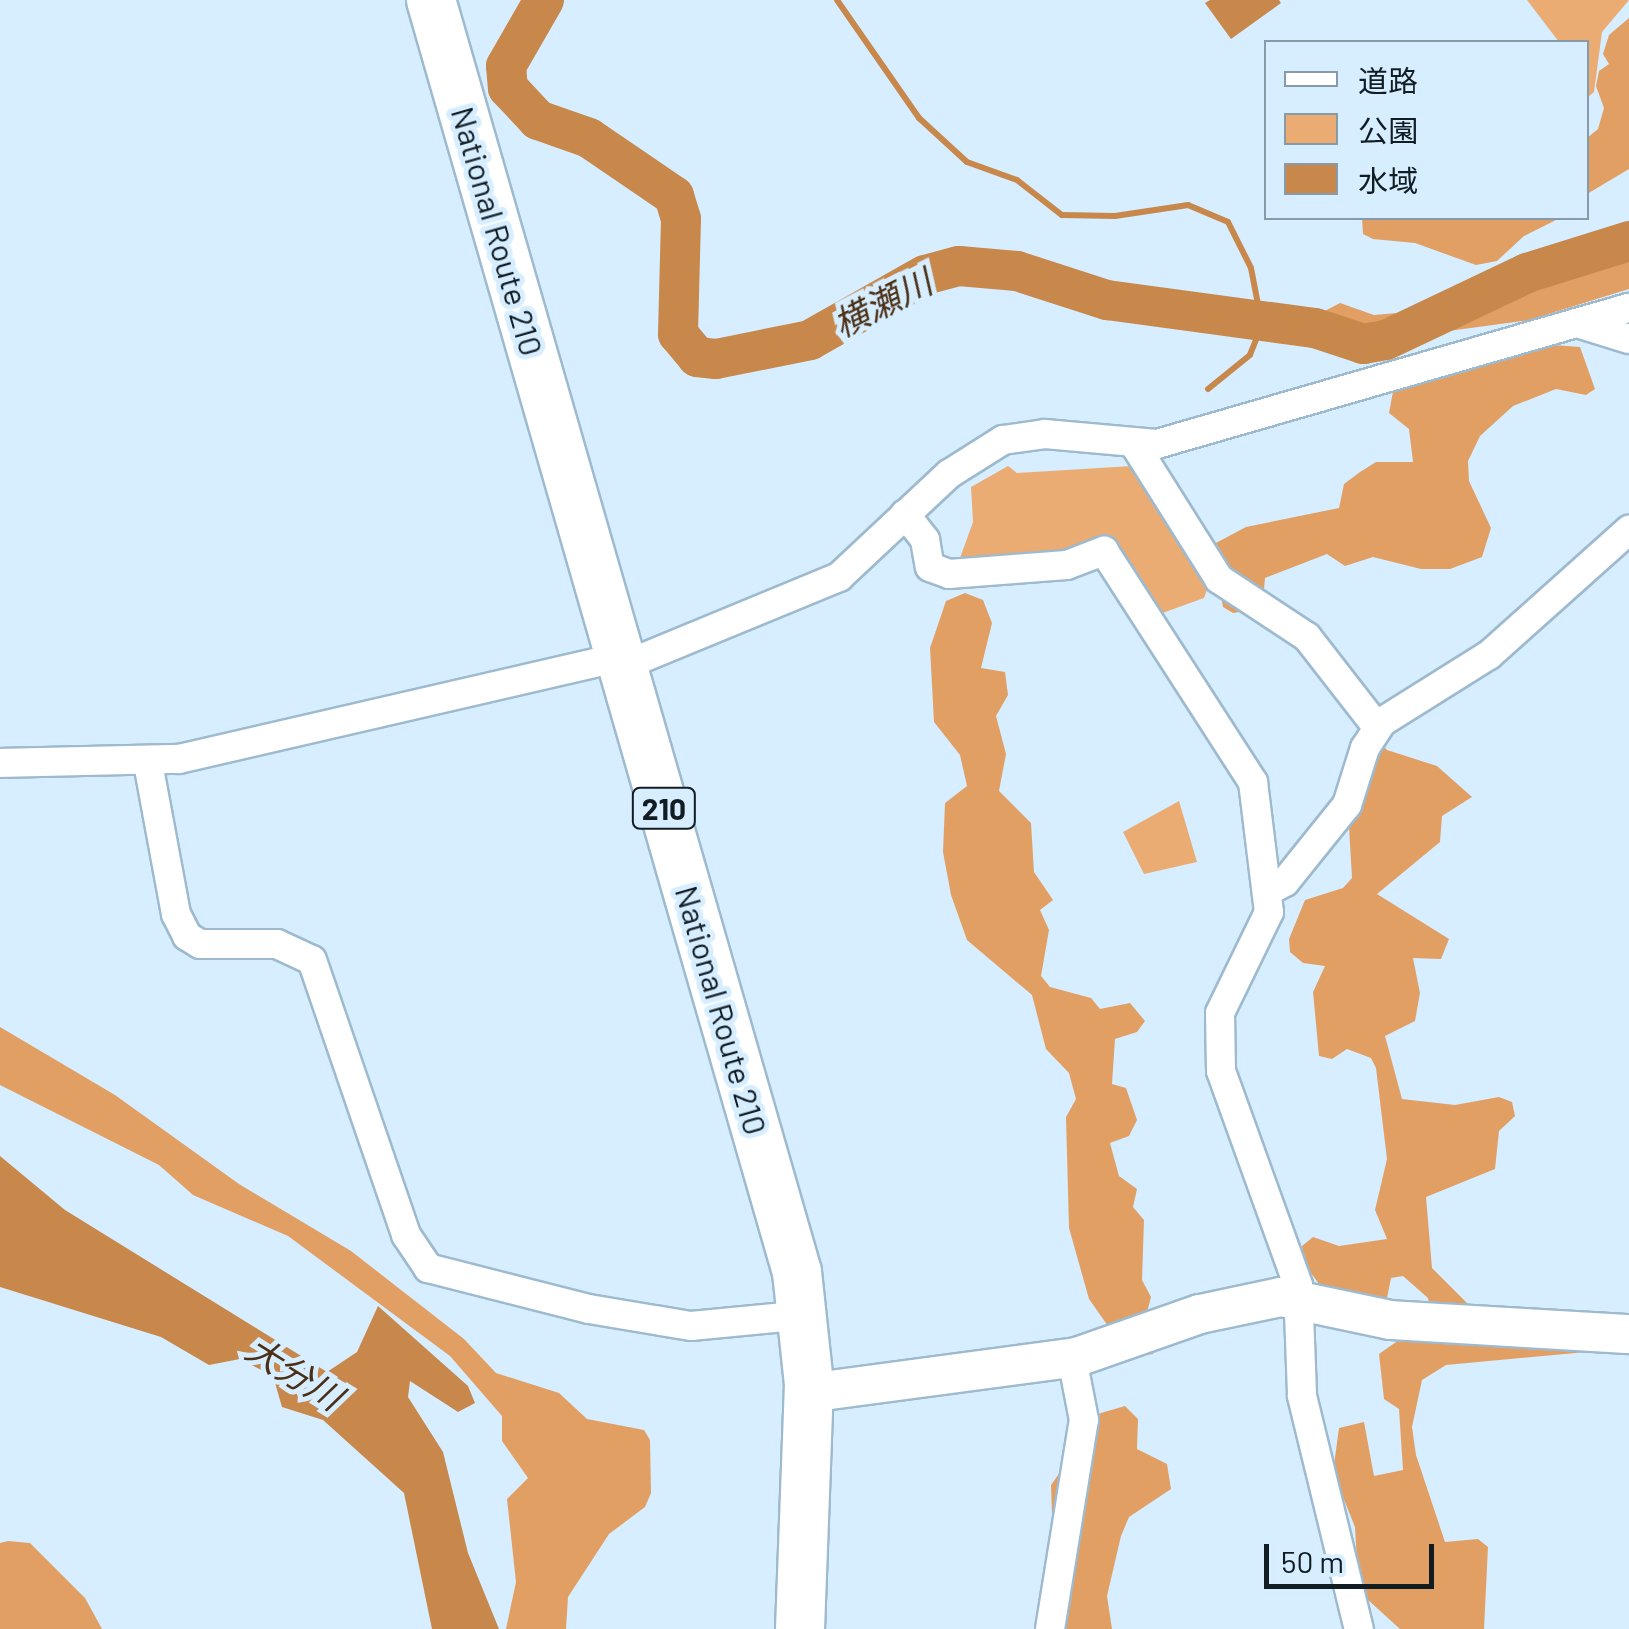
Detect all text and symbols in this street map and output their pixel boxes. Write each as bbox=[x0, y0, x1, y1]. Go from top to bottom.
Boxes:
legend bbox=[1264, 40, 1589, 220]
text: 道路 bbox=[1358, 62, 1418, 98]
street label: National Route 210 bbox=[444, 102, 552, 360]
text: 公園 bbox=[1358, 112, 1418, 148]
text: 水域 bbox=[1358, 162, 1418, 198]
water label: 横瀬川 bbox=[826, 259, 938, 345]
road number: 210 bbox=[632, 783, 696, 833]
street label: National Route 210 bbox=[668, 881, 776, 1139]
water label: 大分川 bbox=[239, 1326, 351, 1418]
scale bar bbox=[1269, 1524, 1439, 1586]
text: 50 m bbox=[1281, 1543, 1344, 1579]

